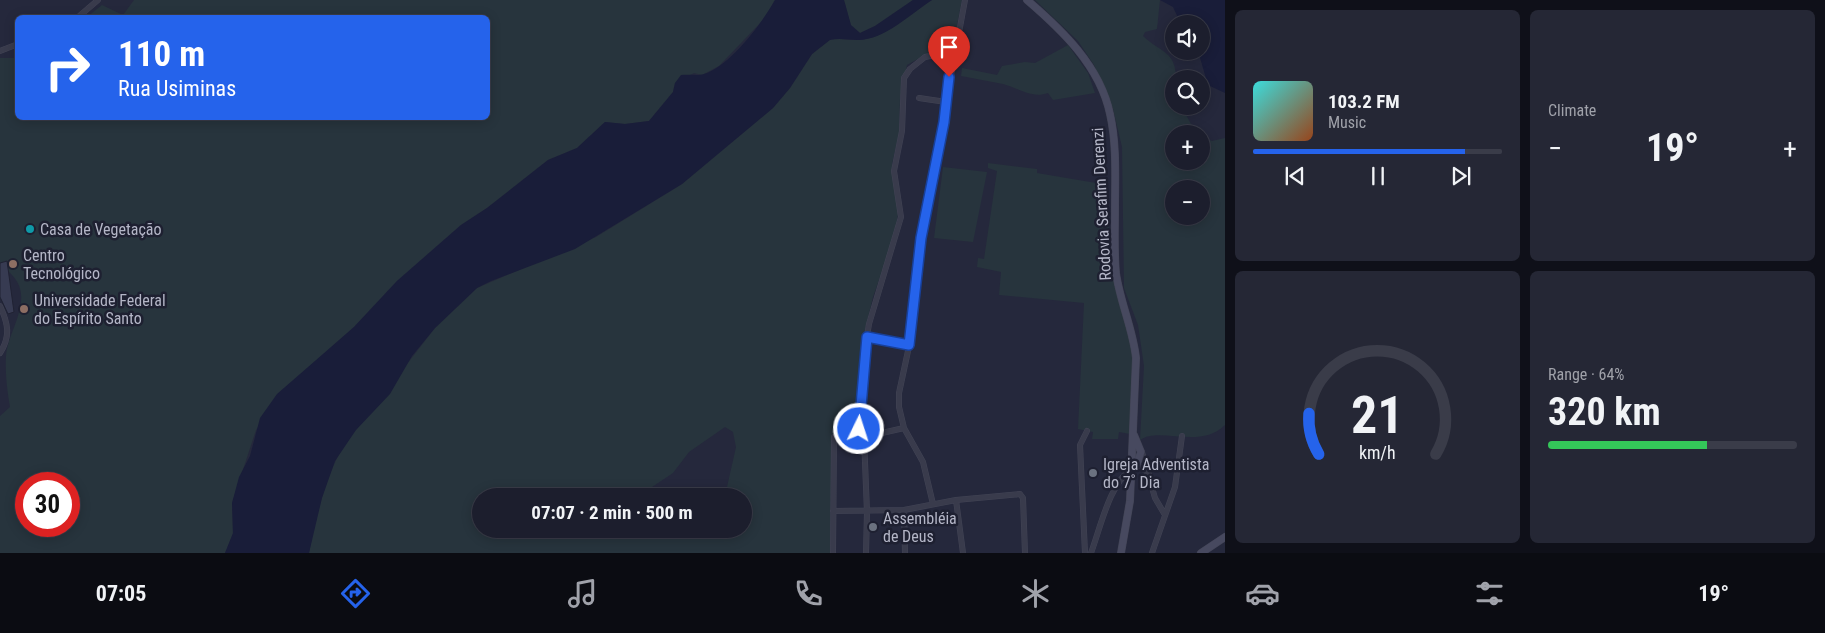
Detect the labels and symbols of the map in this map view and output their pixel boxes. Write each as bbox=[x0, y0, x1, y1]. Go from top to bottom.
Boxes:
pin bbox=[928, 26, 970, 77]
street label: Rodovia Serafim Derenzi bbox=[1088, 127, 1115, 281]
place label: Casa de Vegetação bbox=[40, 220, 161, 239]
marker: Casa de Vegetação bbox=[24, 223, 36, 235]
place label: Centro Tecnológico bbox=[23, 246, 100, 283]
marker: Centro Tecnológico bbox=[7, 258, 19, 270]
place label: Universidade Federal do Espírito Santo bbox=[34, 291, 166, 328]
marker: Universidade Federal do Espírito Santo bbox=[18, 303, 30, 315]
position arrow bbox=[832, 402, 884, 454]
place label: Igreja Adventista do 7˚ Dia bbox=[1103, 455, 1209, 492]
marker: Igreja Adventista do 7˚ Dia bbox=[1087, 467, 1099, 479]
speed limit sign: 30 bbox=[15, 472, 80, 537]
place label: Assembléia de Deus bbox=[883, 509, 957, 546]
marker: Assembléia de Deus bbox=[867, 521, 879, 533]

